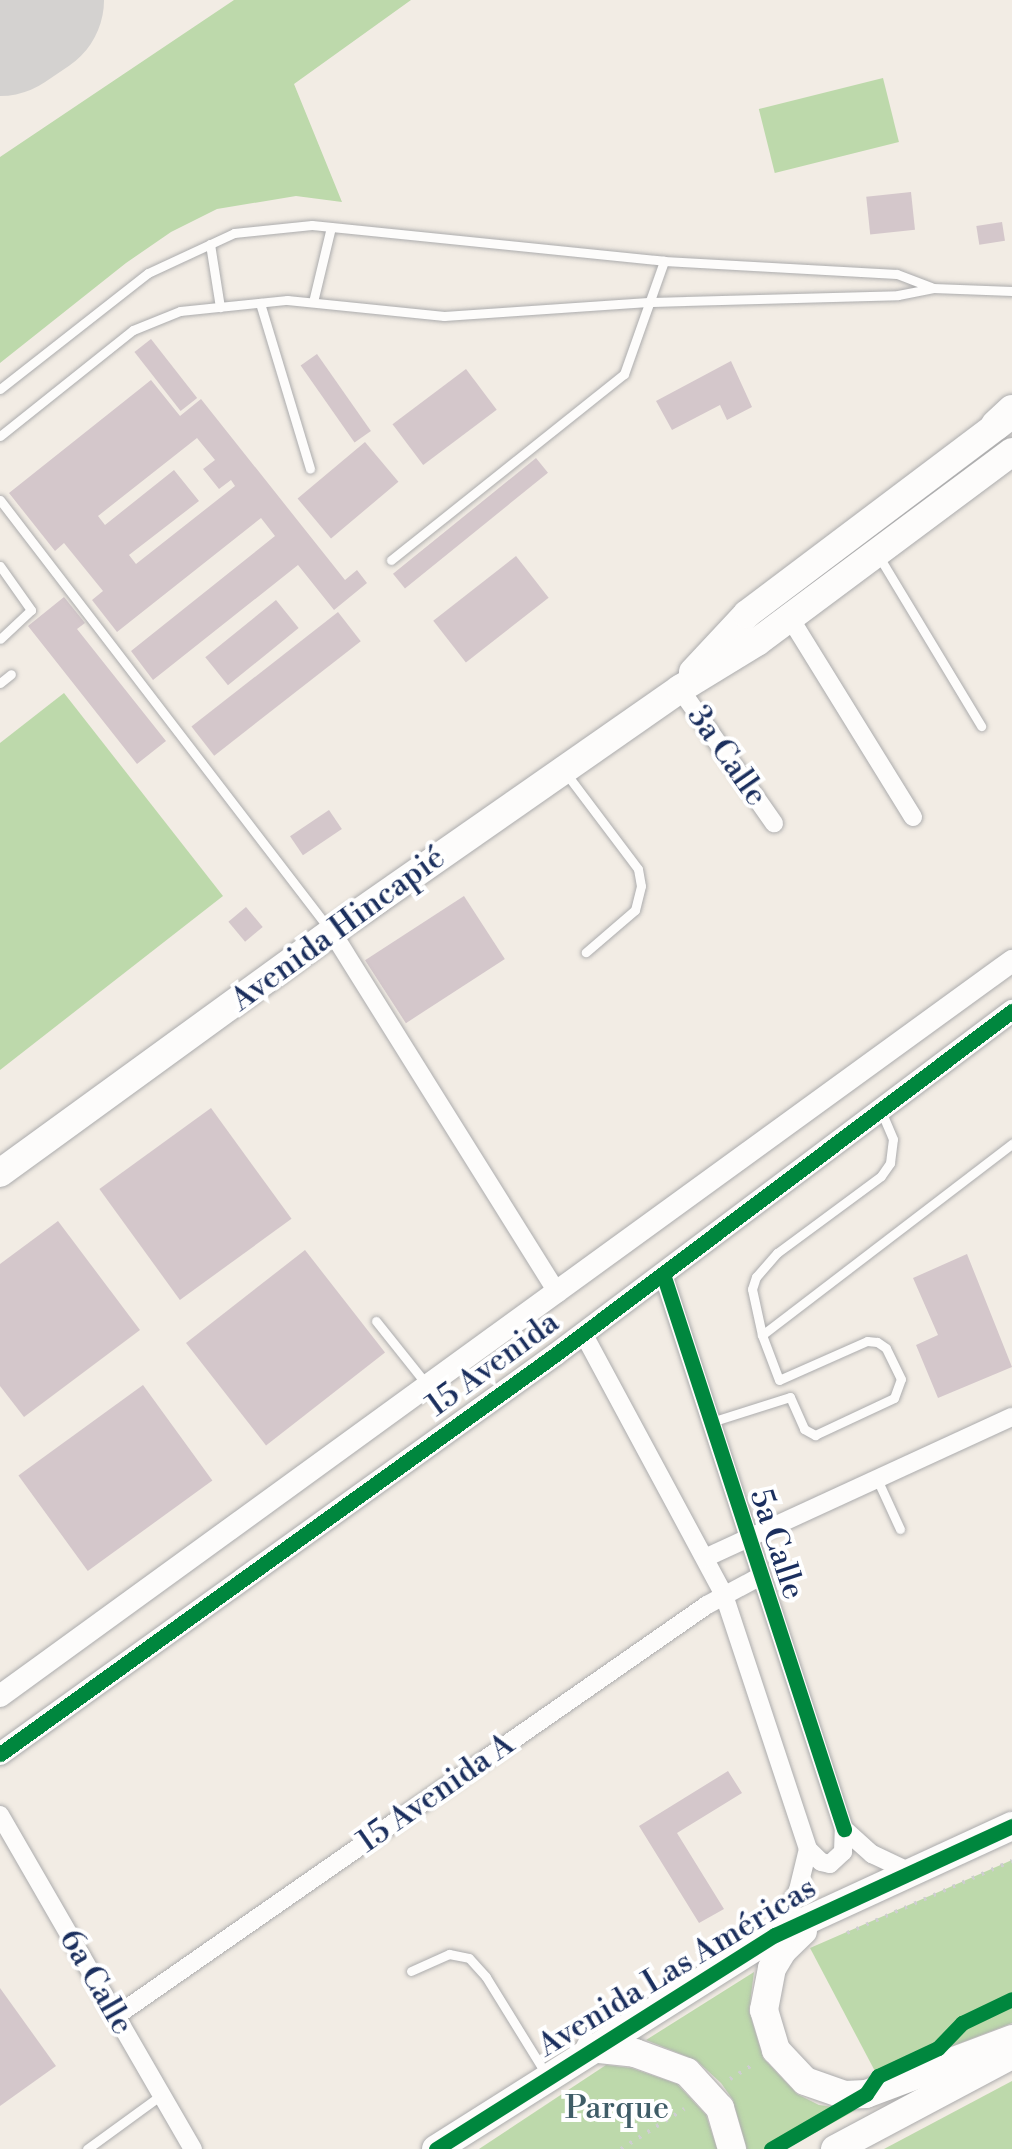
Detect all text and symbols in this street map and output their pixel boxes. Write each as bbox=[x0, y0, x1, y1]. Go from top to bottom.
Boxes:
street label: 3a Calle bbox=[679, 698, 775, 814]
street label: Avenida Hincapié bbox=[223, 838, 453, 1020]
street label: 15 Avenida bbox=[419, 1303, 567, 1425]
street label: 5a Calle bbox=[741, 1484, 813, 1604]
street label: 15 Avenida A bbox=[350, 1725, 522, 1861]
street label: Avenida Las Américas bbox=[531, 1869, 823, 2065]
street label: 6a Calle bbox=[51, 1922, 141, 2042]
park label: Parque bbox=[565, 2089, 669, 2127]

